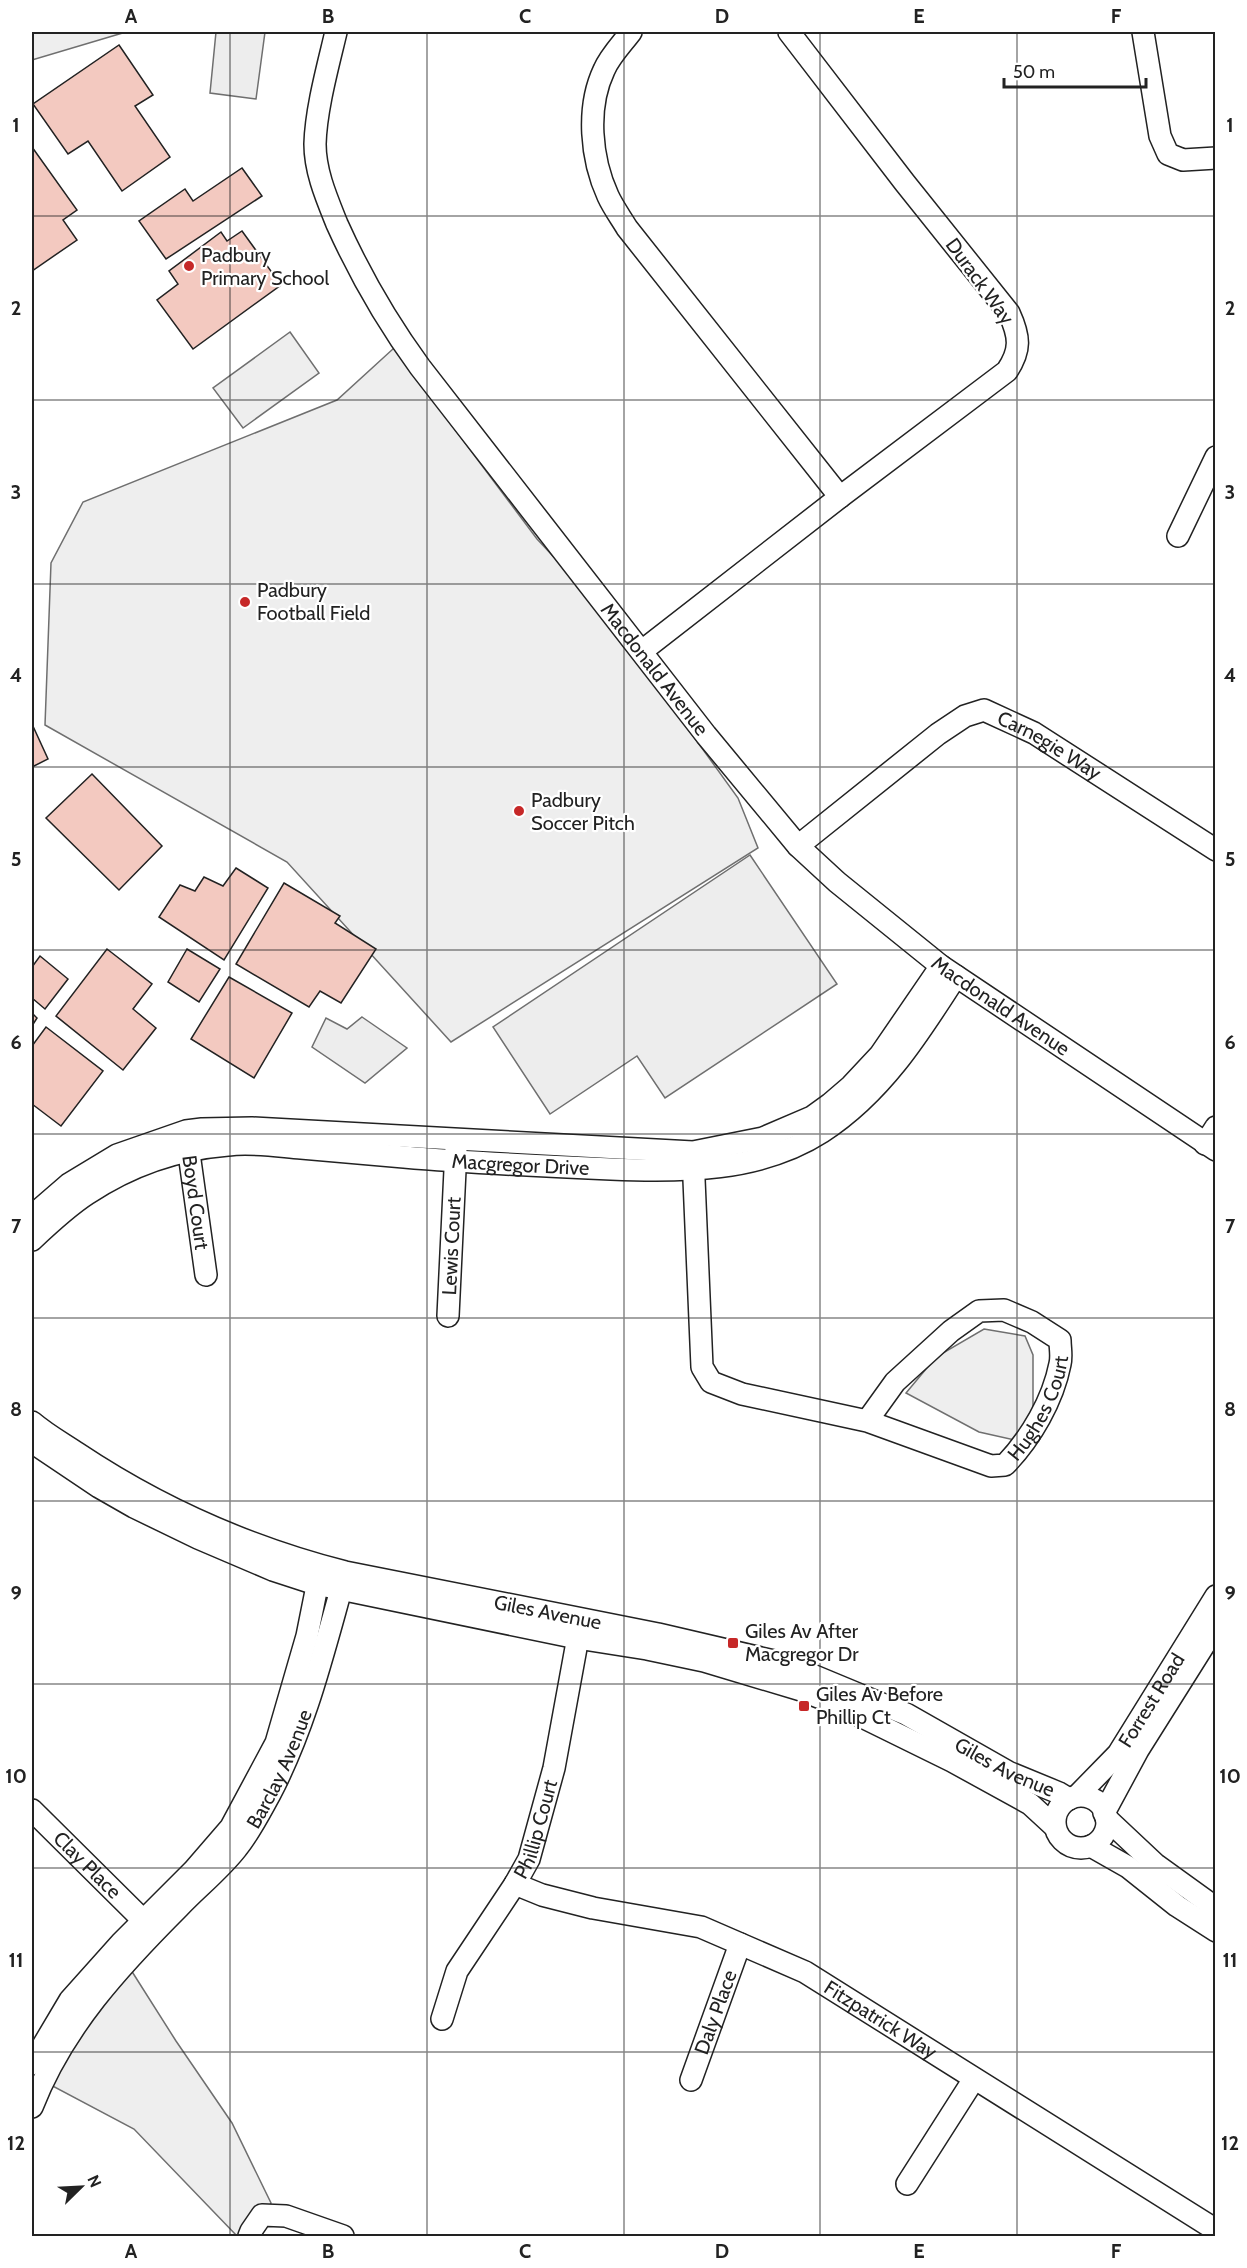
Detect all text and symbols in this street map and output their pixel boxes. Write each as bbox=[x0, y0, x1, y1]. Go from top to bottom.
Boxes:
text: A bbox=[125, 4, 138, 28]
text: B bbox=[322, 4, 334, 28]
text: C bbox=[519, 4, 531, 28]
text: D bbox=[715, 4, 729, 28]
text: E bbox=[913, 4, 925, 28]
text: F bbox=[1111, 4, 1122, 28]
scale bar bbox=[1004, 51, 1146, 89]
text: 50 m bbox=[1013, 61, 1055, 83]
text: 1 bbox=[12, 113, 20, 137]
text: 1 bbox=[1226, 113, 1234, 137]
street label: Durack Way bbox=[941, 233, 1019, 329]
place label: Padbury Primary School bbox=[201, 243, 329, 290]
marker: Padbury Primary School bbox=[182, 259, 196, 273]
text: 2 bbox=[11, 296, 21, 320]
text: 2 bbox=[1225, 296, 1235, 320]
text: 3 bbox=[11, 480, 21, 504]
text: 3 bbox=[1225, 480, 1235, 504]
place label: Padbury Football Field bbox=[257, 578, 370, 625]
marker: Padbury Football Field bbox=[238, 595, 252, 609]
street label: Macdonald Avenue bbox=[596, 598, 714, 740]
text: 4 bbox=[10, 663, 22, 687]
text: 4 bbox=[1224, 663, 1236, 687]
street label: Carnegie Way bbox=[994, 706, 1106, 785]
place label: Padbury Soccer Pitch bbox=[531, 788, 635, 835]
marker: Padbury Soccer Pitch bbox=[512, 804, 526, 818]
text: 5 bbox=[11, 847, 21, 871]
text: 5 bbox=[1225, 847, 1235, 871]
street label: Macdonald Avenue bbox=[927, 951, 1074, 1061]
text: 6 bbox=[10, 1030, 22, 1054]
text: 6 bbox=[1224, 1030, 1236, 1054]
street label: Macgregor Drive bbox=[451, 1149, 590, 1180]
street label: Boyd Court bbox=[177, 1154, 214, 1251]
street label: Lewis Court bbox=[437, 1196, 466, 1296]
text: 7 bbox=[11, 1214, 22, 1238]
text: 7 bbox=[1225, 1214, 1236, 1238]
street label: Hughes Court bbox=[1002, 1355, 1073, 1465]
text: 8 bbox=[10, 1397, 22, 1421]
text: 8 bbox=[1224, 1397, 1236, 1421]
text: 9 bbox=[10, 1581, 22, 1605]
text: 9 bbox=[1224, 1581, 1236, 1605]
street label: Giles Avenue bbox=[492, 1590, 603, 1635]
place label: Giles Av After Macgregor Dr bbox=[745, 1619, 859, 1666]
marker: Giles Av After Macgregor Dr bbox=[726, 1636, 740, 1650]
street label: Forrest Road bbox=[1113, 1649, 1190, 1752]
place label: Giles Av Before Phillip Ct bbox=[816, 1682, 943, 1729]
marker: Giles Av Before Phillip Ct bbox=[797, 1699, 811, 1713]
street label: Barclay Avenue bbox=[241, 1706, 317, 1833]
street label: Giles Avenue bbox=[950, 1732, 1058, 1802]
text: 10 bbox=[5, 1764, 27, 1788]
text: 10 bbox=[1219, 1764, 1241, 1788]
street label: Phillip Court bbox=[508, 1777, 562, 1883]
street label: Clay Place bbox=[48, 1826, 126, 1904]
text: 11 bbox=[9, 1948, 23, 1972]
text: 11 bbox=[1223, 1948, 1237, 1972]
street label: Daly Place bbox=[689, 1967, 742, 2058]
street label: Fitzpatrick Way bbox=[820, 1975, 941, 2064]
text: 12 bbox=[7, 2131, 25, 2155]
text: 12 bbox=[1221, 2131, 1239, 2155]
north arrow bbox=[51, 2157, 111, 2217]
text: N bbox=[83, 2172, 105, 2190]
text: A bbox=[125, 2239, 138, 2263]
text: B bbox=[322, 2239, 334, 2263]
text: C bbox=[519, 2239, 531, 2263]
text: D bbox=[715, 2239, 729, 2263]
text: E bbox=[913, 2239, 925, 2263]
text: F bbox=[1111, 2239, 1122, 2263]

